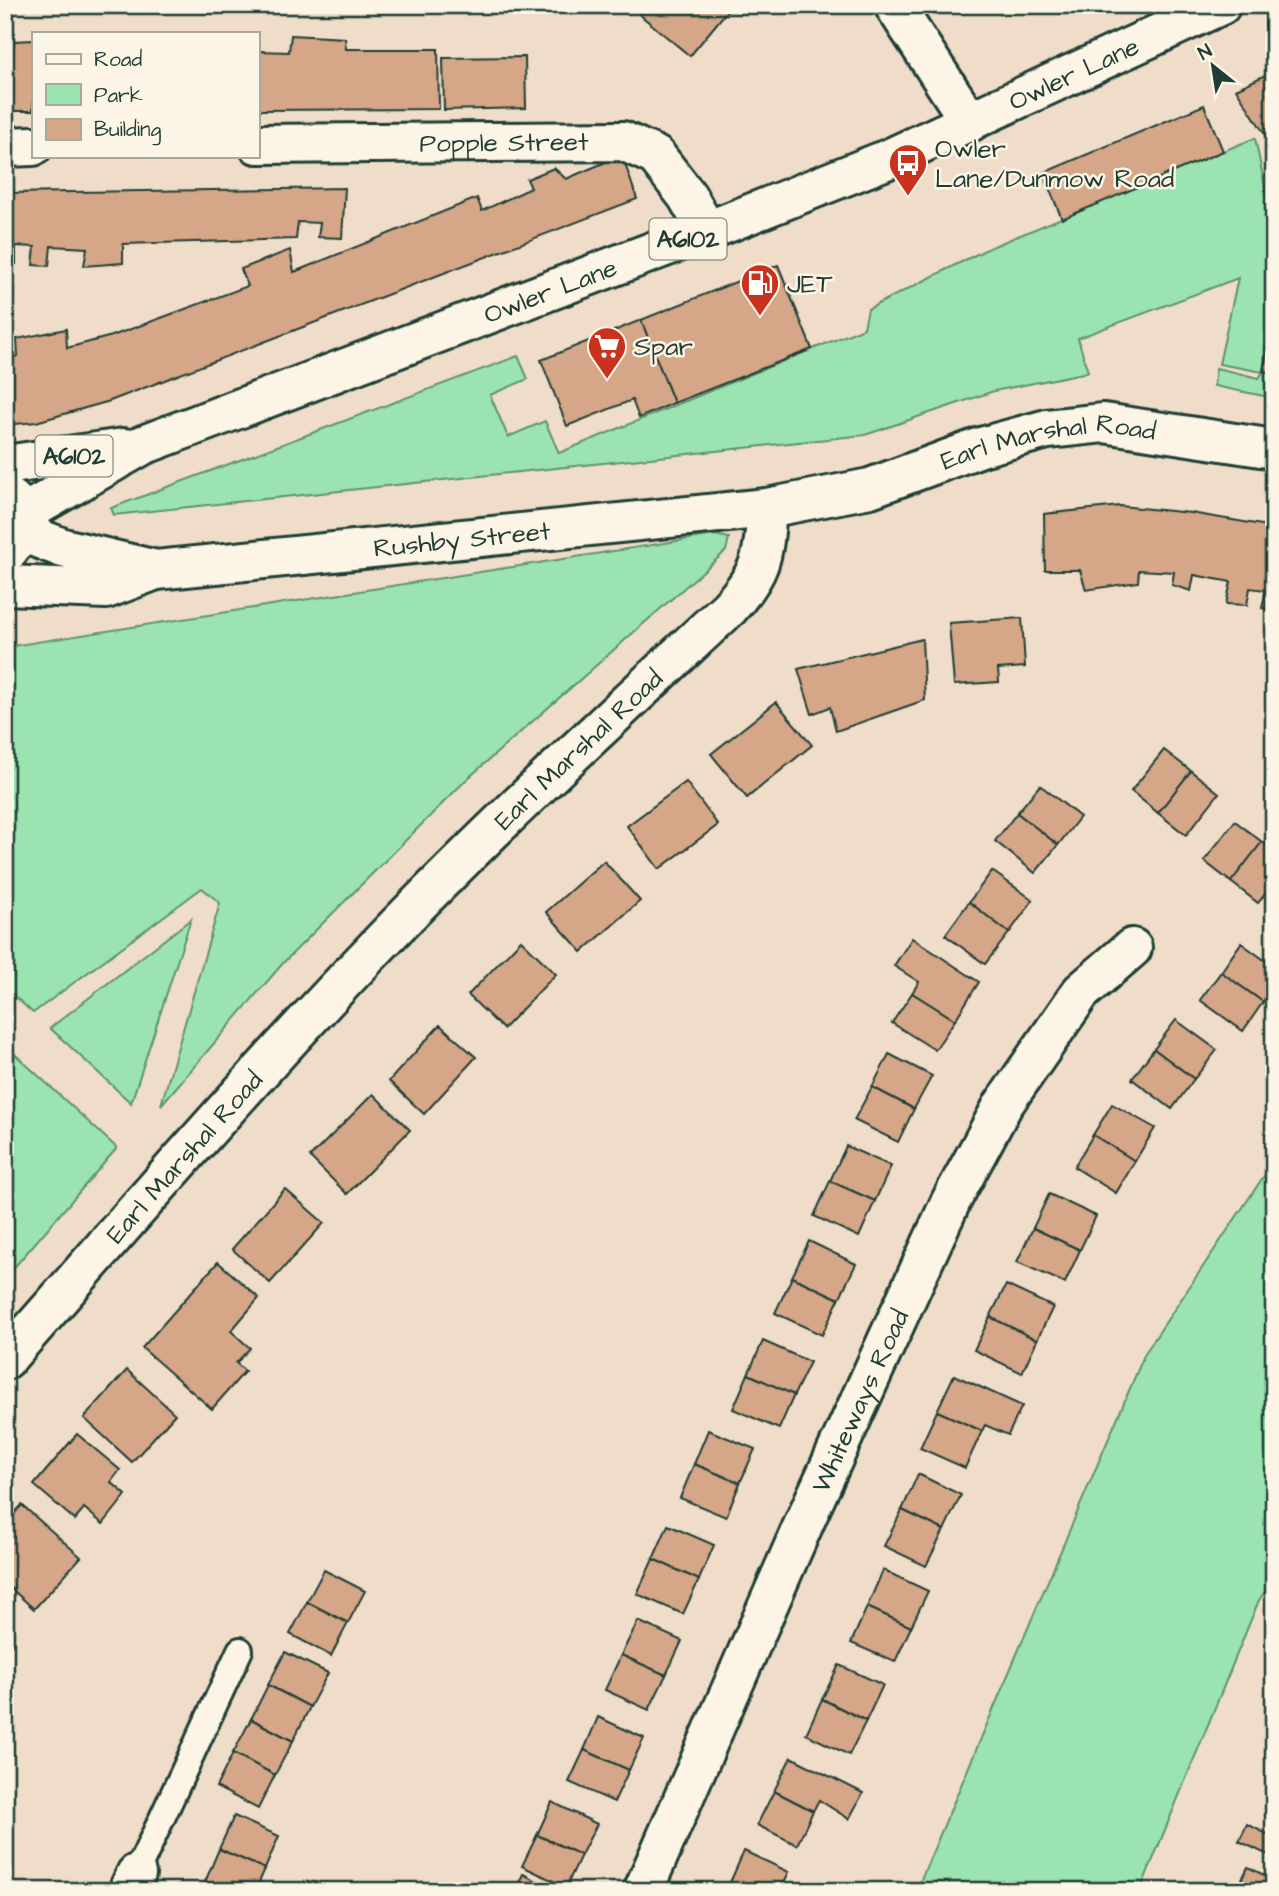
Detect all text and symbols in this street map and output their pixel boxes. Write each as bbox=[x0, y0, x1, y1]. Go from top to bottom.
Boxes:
street label: Owler Lane bbox=[1003, 28, 1145, 120]
legend bbox=[32, 32, 259, 158]
north arrow bbox=[1178, 32, 1248, 102]
text: N bbox=[1193, 38, 1217, 67]
text: Road bbox=[94, 45, 142, 74]
text: Park bbox=[94, 81, 143, 110]
text: Building bbox=[94, 115, 162, 146]
street label: Popple Street bbox=[419, 124, 589, 162]
place label: Owler Lane/Dunmow Road bbox=[935, 131, 1174, 197]
bus stop icon: Owler Lane/Dunmow Road bbox=[887, 142, 929, 197]
road number: A6102 bbox=[650, 219, 726, 260]
street label: Owler Lane bbox=[479, 250, 622, 333]
fuel station icon: JET bbox=[739, 262, 781, 317]
place label: JET bbox=[787, 266, 833, 302]
supermarket icon: Spar bbox=[586, 325, 628, 380]
place label: Spar bbox=[634, 329, 693, 365]
street label: Earl Marshal Road bbox=[936, 405, 1158, 479]
road number: A6102 bbox=[36, 435, 112, 476]
street label: Rushby Street bbox=[372, 513, 552, 567]
street label: Earl Marshal Road bbox=[486, 661, 671, 839]
street label: Earl Marshal Road bbox=[98, 1063, 271, 1252]
street label: Whiteways Road bbox=[803, 1304, 918, 1499]

